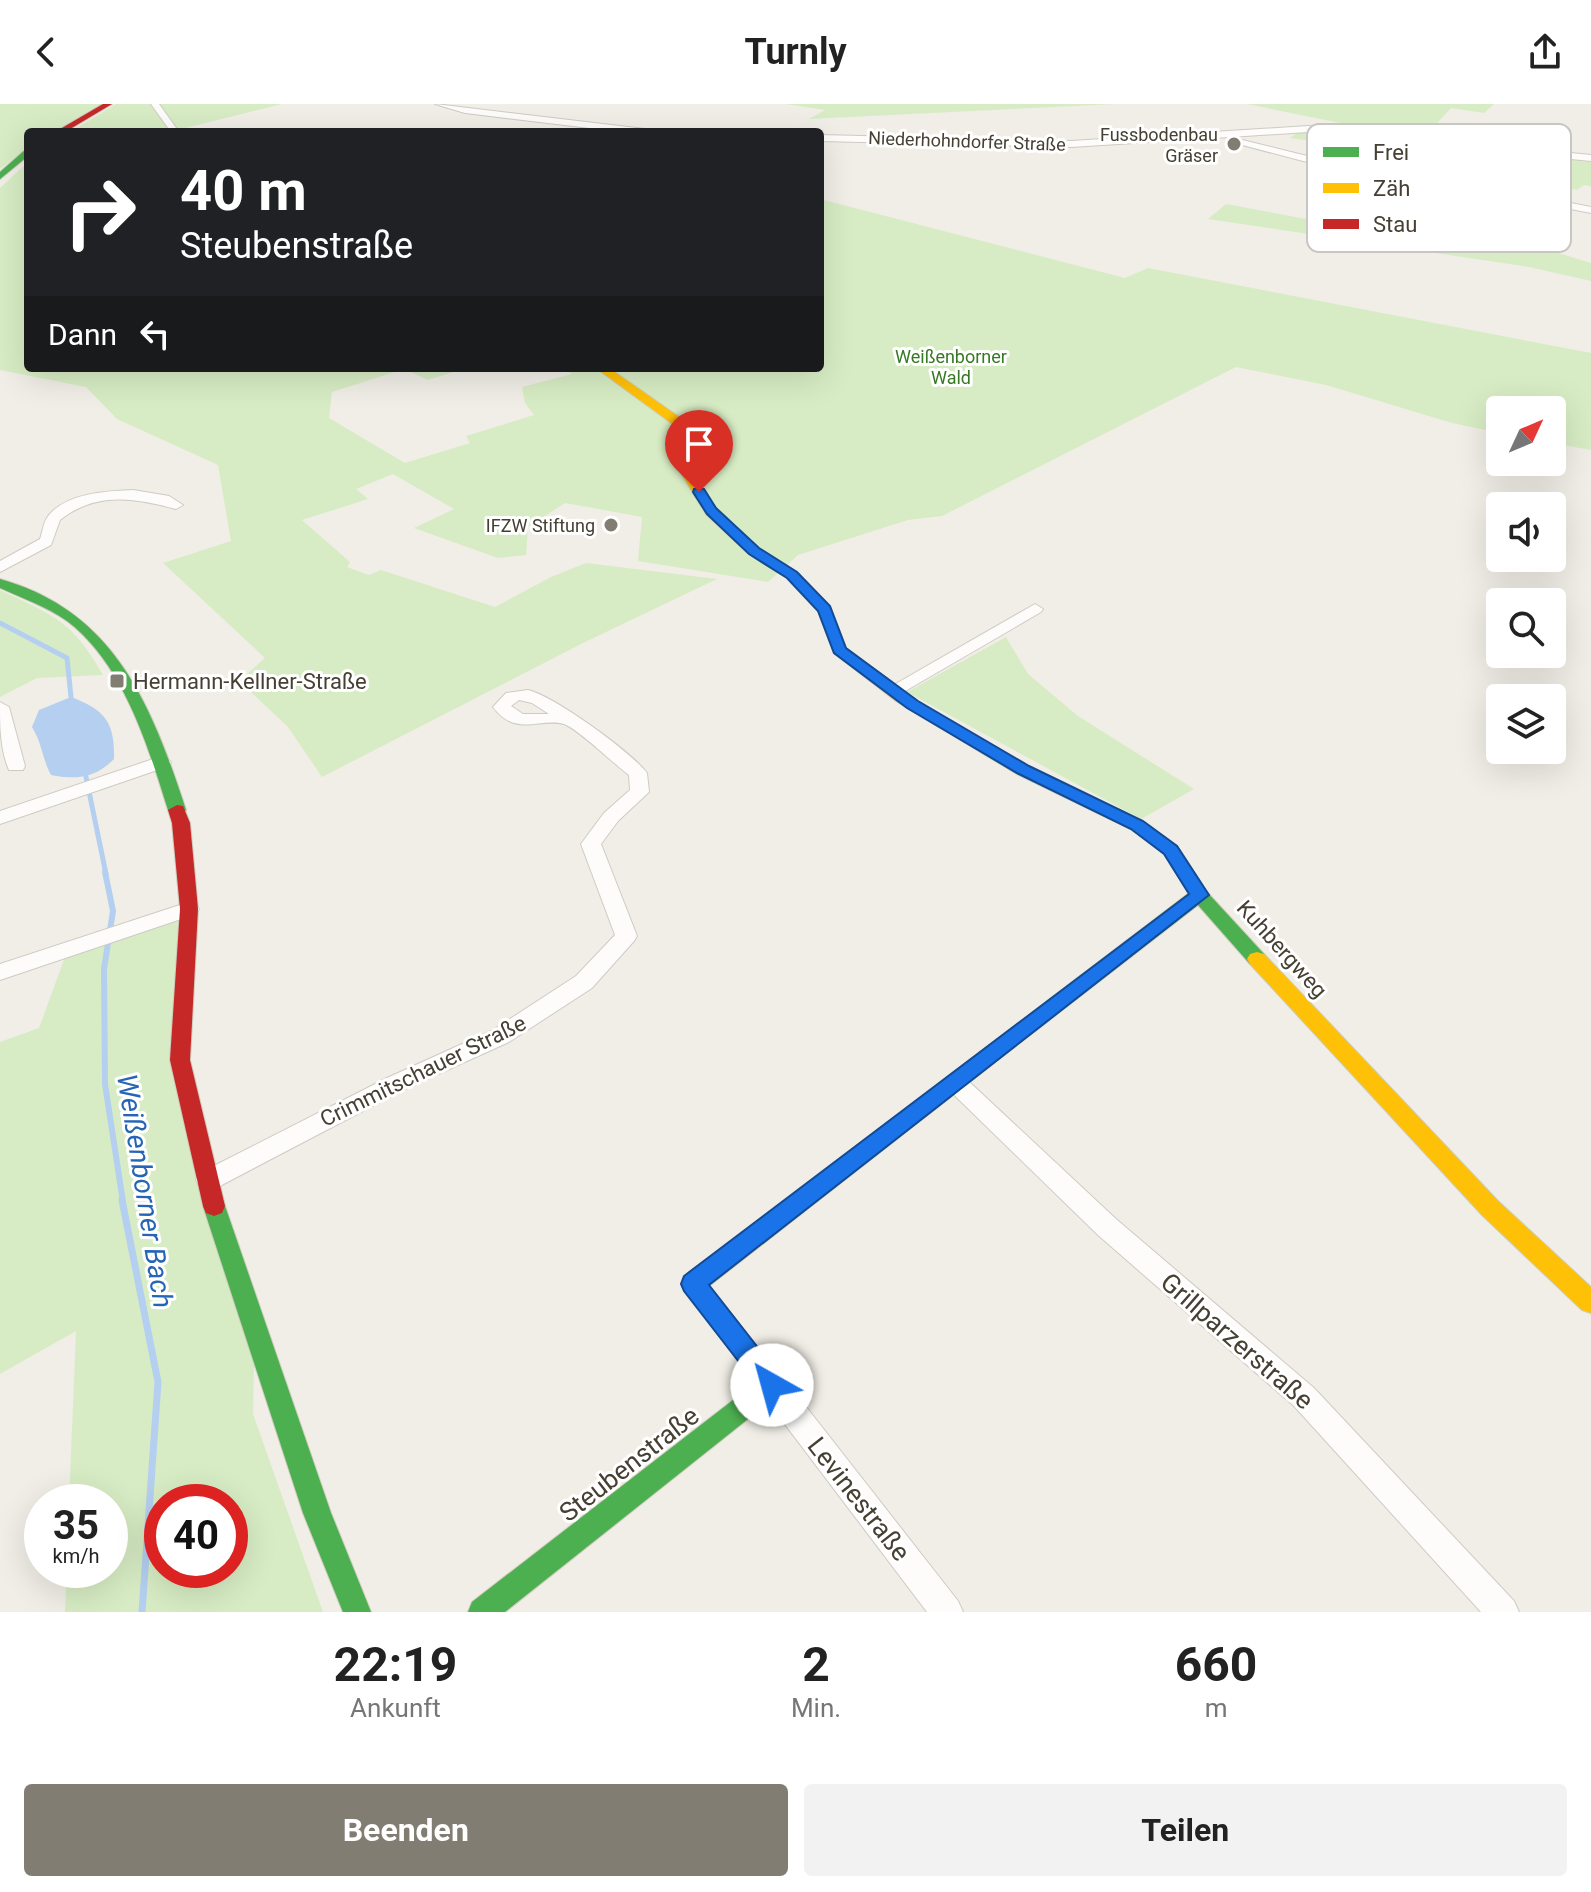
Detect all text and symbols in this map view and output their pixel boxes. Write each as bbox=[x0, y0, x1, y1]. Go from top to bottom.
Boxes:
icon: back bbox=[24, 30, 68, 74]
icon: share bbox=[1523, 30, 1567, 74]
text: Turnly bbox=[744, 31, 847, 73]
place label: Fussbodenbau Gräser bbox=[1100, 124, 1218, 166]
legend bbox=[1307, 124, 1571, 252]
street label: Niederhohndorfer Straße bbox=[868, 127, 1066, 155]
marker: Fussbodenbau Gräser bbox=[1225, 135, 1243, 153]
text: Frei bbox=[1373, 140, 1409, 165]
text: 40 m bbox=[180, 158, 307, 224]
icon: right bbox=[48, 160, 152, 264]
text: Zäh bbox=[1373, 176, 1410, 201]
text: Stau bbox=[1373, 212, 1417, 237]
text: Steubenstraße bbox=[180, 225, 413, 267]
icon: left bbox=[133, 312, 177, 356]
text: Dann bbox=[48, 317, 117, 352]
park label: Weißenborner Wald bbox=[895, 346, 1007, 388]
north arrow bbox=[1486, 396, 1566, 476]
map controls bbox=[1486, 396, 1566, 764]
pin bbox=[665, 410, 733, 492]
icon: arrive bbox=[677, 422, 721, 466]
button: sound bbox=[1486, 492, 1566, 572]
place label: IFZW Stiftung bbox=[486, 515, 595, 536]
marker: IFZW Stiftung bbox=[602, 516, 620, 534]
button: search bbox=[1486, 588, 1566, 668]
place label: Hermann-Kellner-Straße bbox=[133, 669, 367, 694]
marker: Hermann-Kellner-Straße bbox=[108, 672, 126, 690]
button: layers bbox=[1486, 684, 1566, 764]
street label: Kuhbergweg bbox=[1232, 895, 1332, 1003]
street label: Crimmitschauer Straße bbox=[316, 1010, 530, 1132]
water label: Weißenborner Bach bbox=[110, 1072, 180, 1310]
street label: Grillparzerstraße bbox=[1155, 1267, 1319, 1415]
position arrow bbox=[730, 1343, 814, 1427]
street label: Steubenstraße bbox=[553, 1400, 705, 1528]
street label: Levinestraße bbox=[802, 1431, 916, 1567]
speed limit sign: 40 bbox=[144, 1484, 248, 1588]
text: 35 bbox=[53, 1502, 99, 1549]
text: km/h bbox=[53, 1544, 99, 1568]
text: 22:19 bbox=[334, 1636, 457, 1693]
text: 2 bbox=[802, 1636, 830, 1693]
text: 660 bbox=[1175, 1636, 1257, 1693]
text: Ankunft bbox=[350, 1693, 441, 1723]
text: Min. bbox=[791, 1693, 841, 1723]
text: m bbox=[1205, 1693, 1227, 1723]
button: Beenden bbox=[24, 1784, 788, 1876]
button: Teilen bbox=[804, 1784, 1567, 1876]

